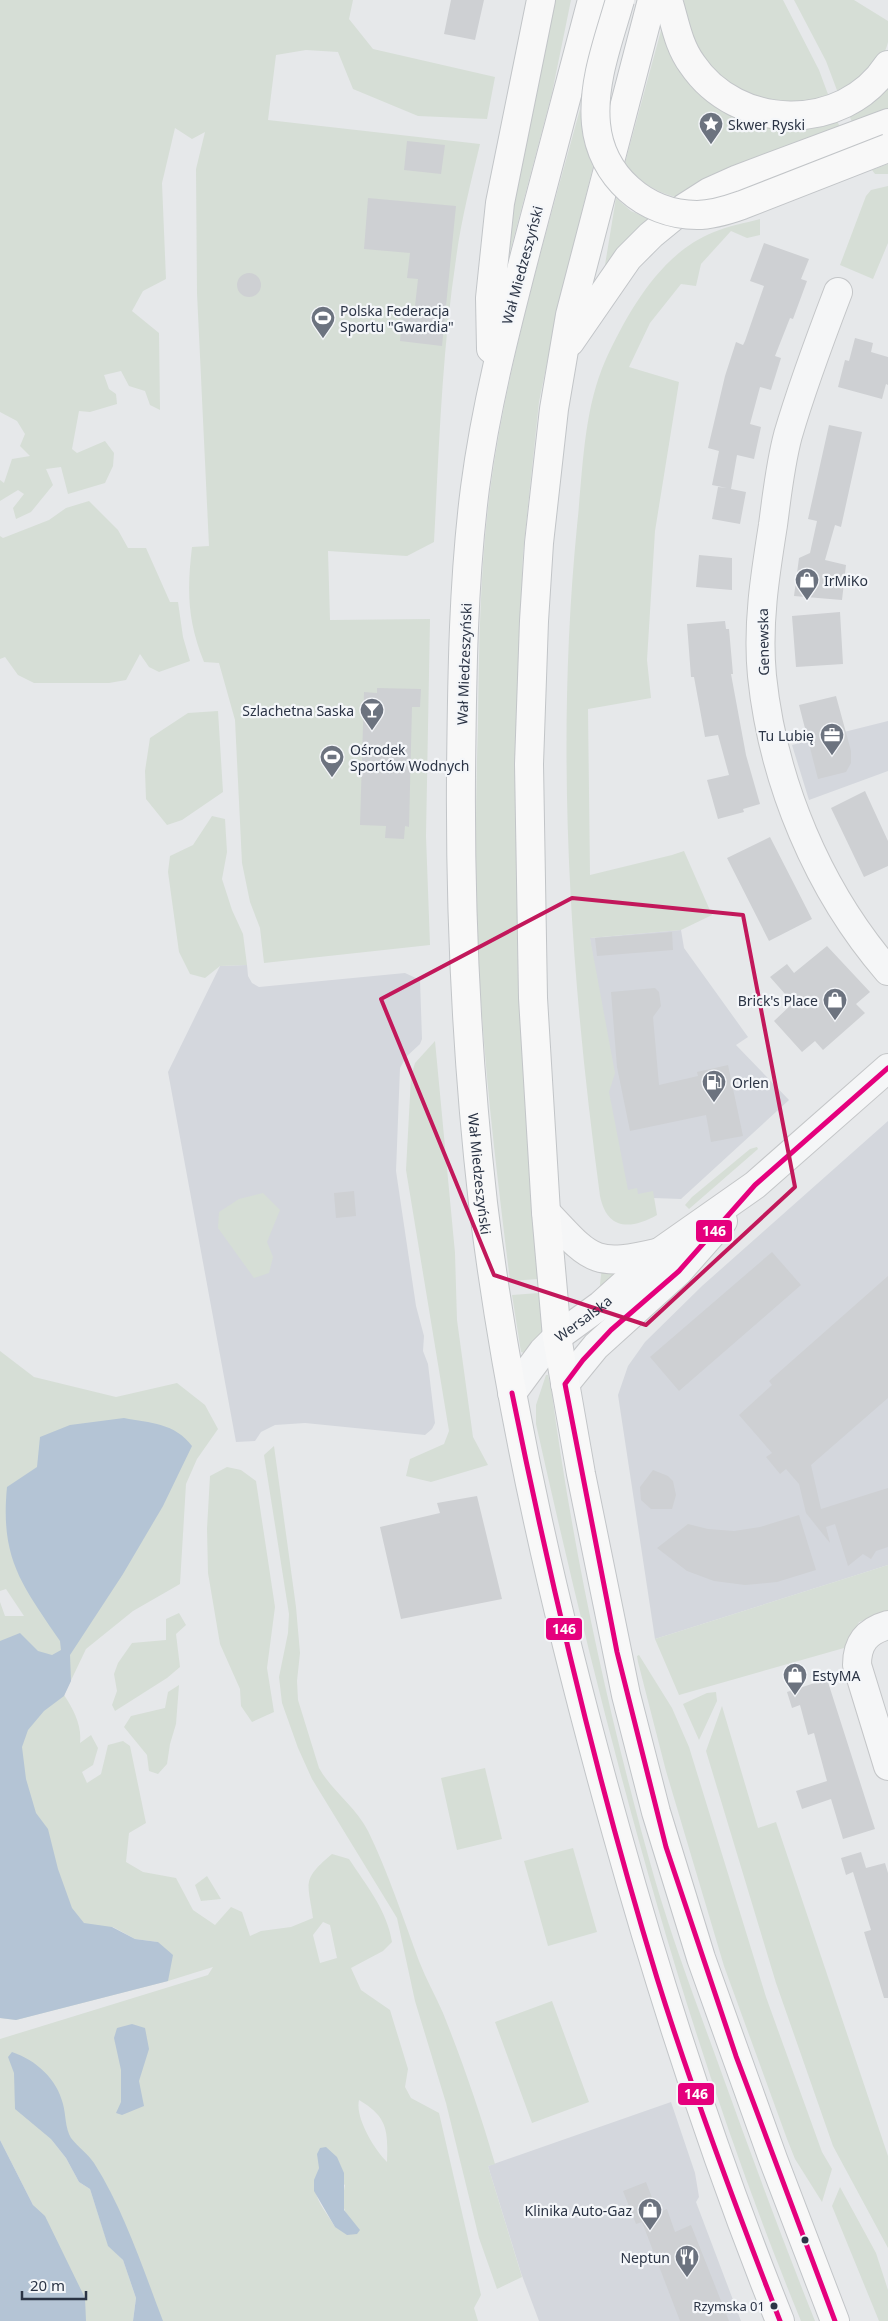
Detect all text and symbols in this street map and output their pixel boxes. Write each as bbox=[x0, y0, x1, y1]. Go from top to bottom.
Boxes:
place icon: Skwer Ryski bbox=[698, 111, 724, 145]
place label: Skwer Ryski bbox=[728, 115, 805, 134]
street label: Wał Miedzeszyński bbox=[497, 204, 547, 326]
place label: Polska Federacja Sportu "Gwardia" bbox=[340, 301, 454, 336]
sports icon: Polska Federacja Sportu "Gwardia" bbox=[310, 305, 336, 339]
shop icon: IrMiKo bbox=[794, 567, 820, 601]
place label: IrMiKo bbox=[824, 571, 868, 590]
street label: Wał Miedzeszyński bbox=[452, 603, 476, 725]
street label: Genewska bbox=[753, 608, 773, 676]
bar icon: Szlachetna Saska bbox=[359, 697, 385, 731]
place label: Szlachetna Saska bbox=[242, 701, 354, 720]
office icon: Tu Lubię bbox=[819, 722, 845, 756]
place label: Tu Lubię bbox=[759, 726, 814, 745]
place label: Ośrodek Sportów Wodnych bbox=[350, 740, 469, 775]
sports icon: Ośrodek Sportów Wodnych bbox=[319, 744, 345, 778]
shop icon: Brick's Place bbox=[822, 987, 848, 1021]
place label: Brick's Place bbox=[738, 991, 818, 1010]
fuel station icon: Orlen bbox=[701, 1069, 727, 1103]
place label: Orlen bbox=[732, 1073, 769, 1092]
street label: Wał Miedzeszyński bbox=[465, 1112, 496, 1236]
line badge: 146 bbox=[695, 1219, 733, 1243]
text: 146 bbox=[702, 1221, 726, 1240]
street label: Wersalska bbox=[550, 1291, 615, 1345]
line badge: 146 bbox=[545, 1617, 583, 1641]
text: 146 bbox=[552, 1619, 576, 1638]
shop icon: EstyMA bbox=[782, 1662, 808, 1696]
place label: EstyMA bbox=[812, 1666, 860, 1685]
line badge: 146 bbox=[677, 2082, 715, 2106]
text: 146 bbox=[684, 2084, 708, 2103]
shop icon: Klinika Auto-Gaz bbox=[637, 2197, 663, 2231]
place label: Klinika Auto-Gaz bbox=[525, 2201, 632, 2220]
unlabelled marker bbox=[800, 2235, 810, 2245]
restaurant icon: Neptun bbox=[674, 2244, 700, 2278]
place label: Neptun bbox=[620, 2248, 670, 2267]
scale bar bbox=[22, 2268, 86, 2300]
text: 20 m bbox=[30, 2275, 65, 2295]
place label: Rzymska 01 bbox=[693, 2297, 765, 2315]
marker: Rzymska 01 bbox=[769, 2301, 779, 2311]

